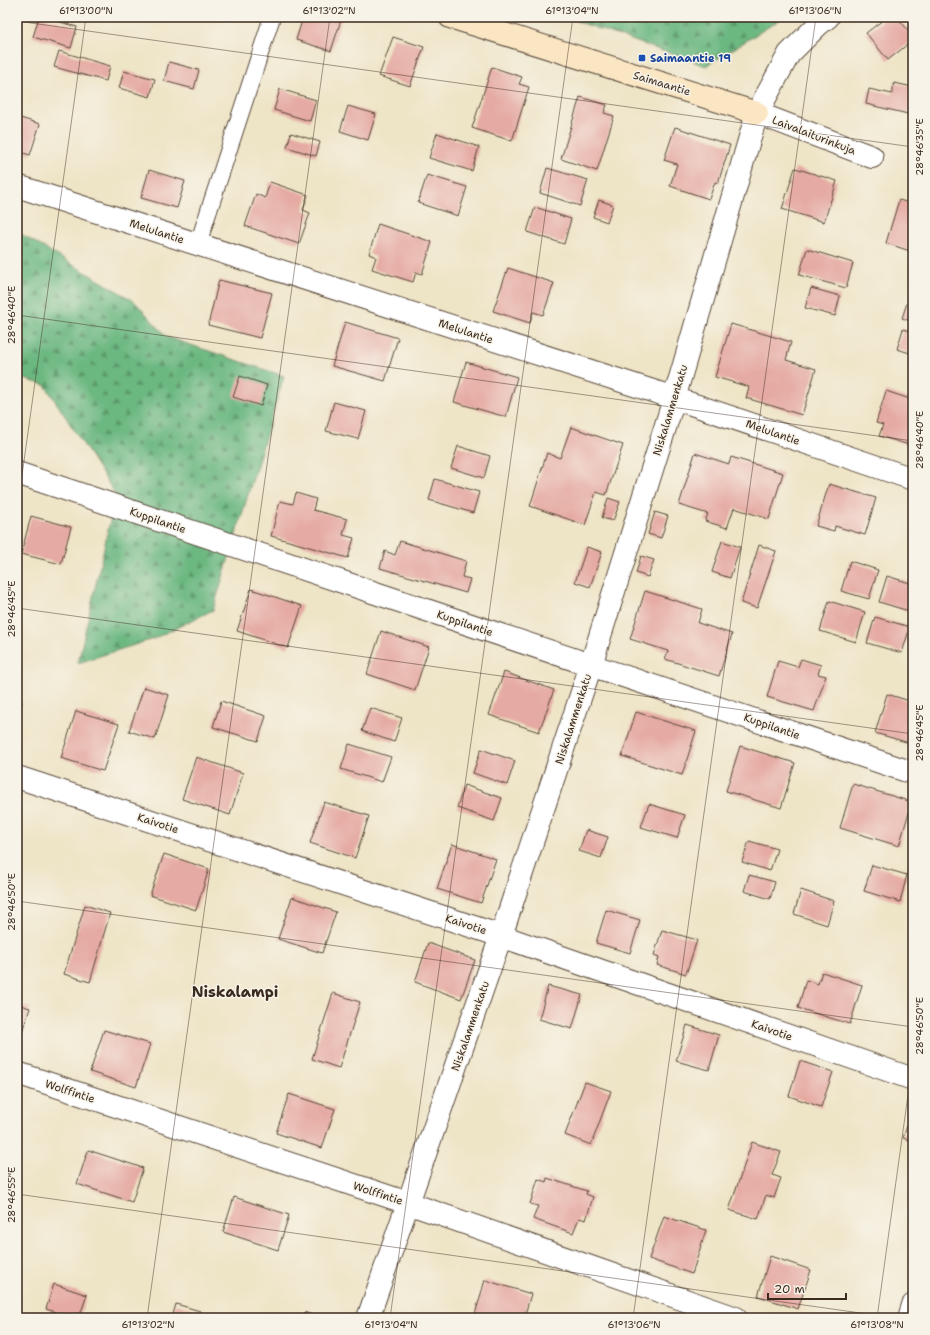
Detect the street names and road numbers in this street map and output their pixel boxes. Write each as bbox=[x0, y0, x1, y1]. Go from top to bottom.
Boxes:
street label: Saimaantie bbox=[631, 68, 692, 99]
street label: Laivalaiturinkuja bbox=[770, 113, 858, 158]
street label: Melulantie bbox=[128, 216, 186, 247]
street label: Melulantie bbox=[437, 316, 495, 347]
street label: Niskalammenkatu bbox=[649, 363, 692, 458]
street label: Melulantie bbox=[744, 416, 802, 449]
street label: Kuppilantie bbox=[128, 504, 188, 537]
street label: Kuppilantie bbox=[435, 607, 495, 640]
street label: Niskalammenkatu bbox=[552, 672, 595, 767]
street label: Kuppilantie bbox=[742, 710, 802, 743]
street label: Kaivotie bbox=[135, 810, 181, 837]
street label: Kaivotie bbox=[443, 911, 489, 938]
street label: Niskalammenkatu bbox=[448, 979, 493, 1073]
street label: Kaivotie bbox=[749, 1016, 795, 1045]
street label: Wolffintie bbox=[43, 1076, 97, 1107]
street label: Wolffintie bbox=[351, 1178, 405, 1209]

